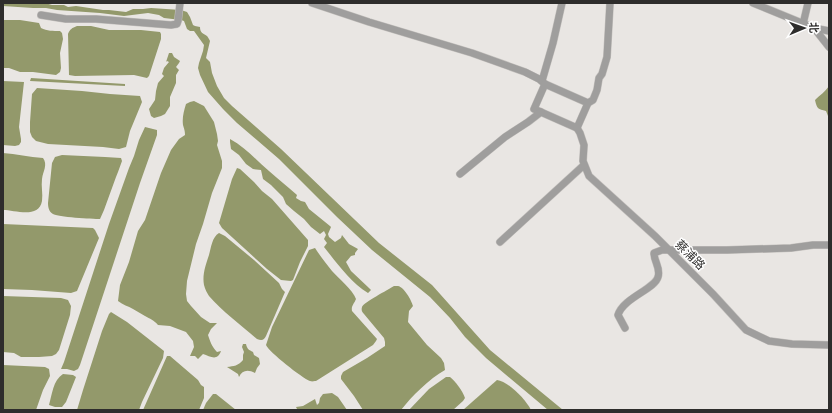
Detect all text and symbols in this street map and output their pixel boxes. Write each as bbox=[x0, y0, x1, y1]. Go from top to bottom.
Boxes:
north arrow bbox=[784, 8, 824, 48]
text: 北 bbox=[806, 22, 821, 33]
street label: 蔡浦路 bbox=[672, 237, 708, 273]

